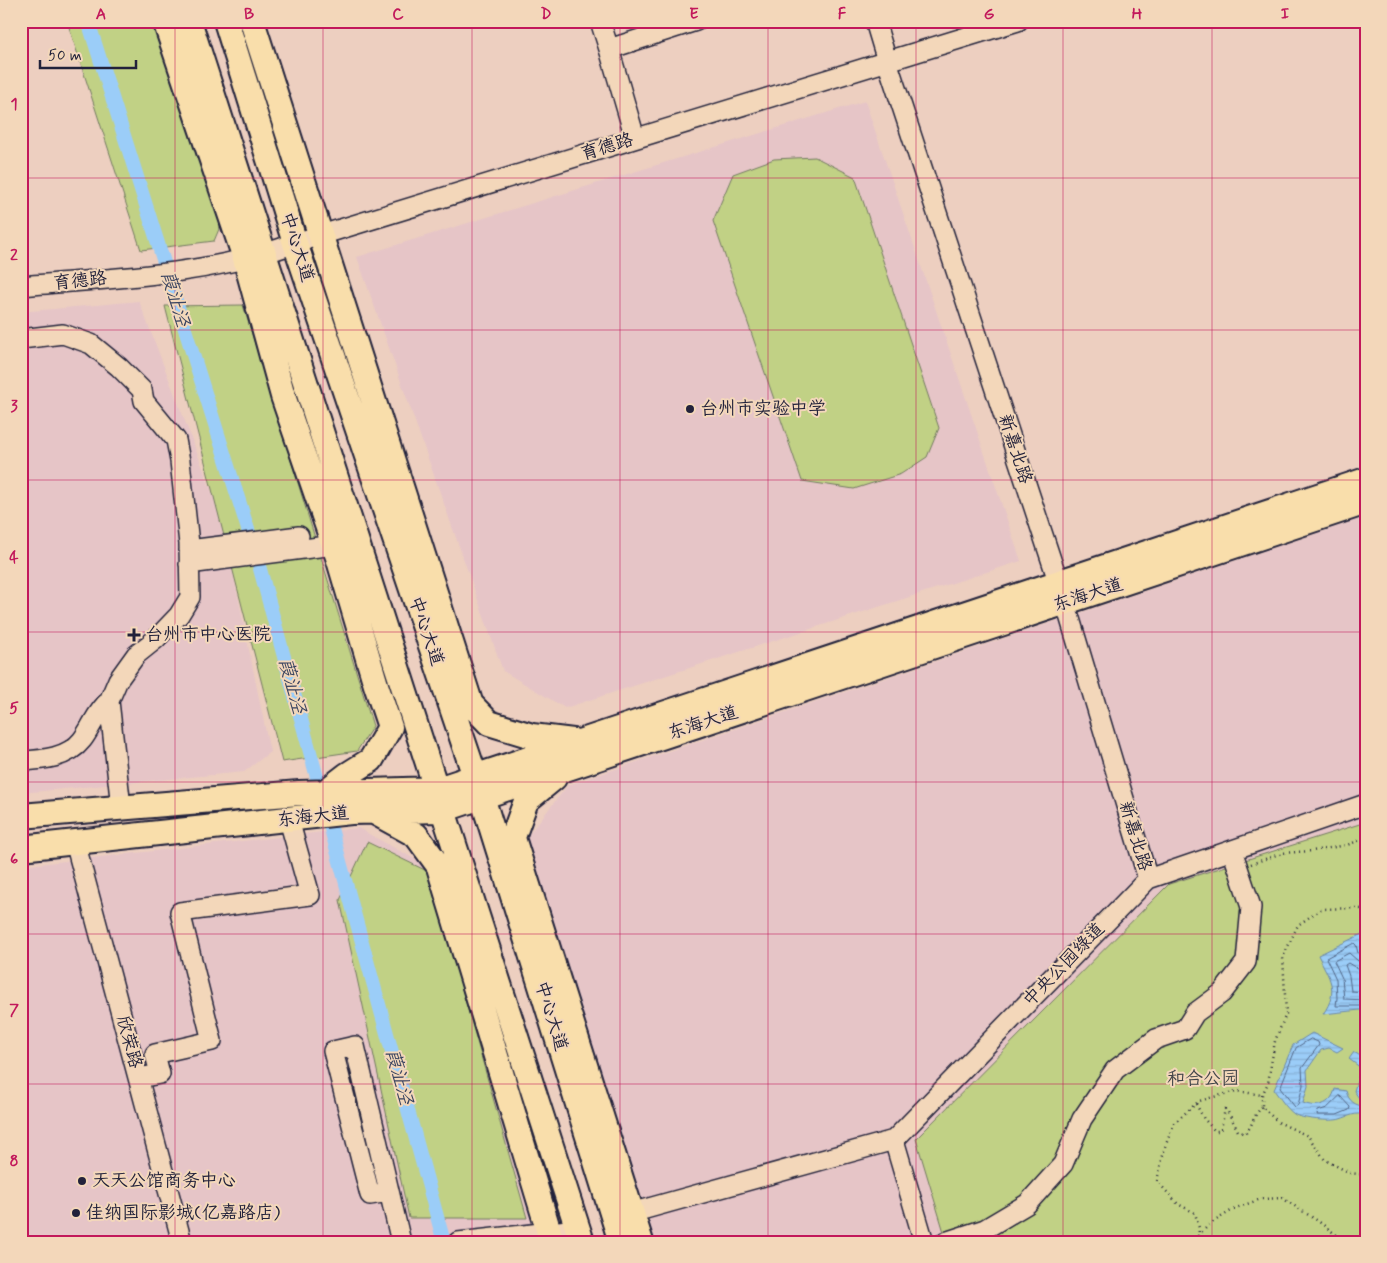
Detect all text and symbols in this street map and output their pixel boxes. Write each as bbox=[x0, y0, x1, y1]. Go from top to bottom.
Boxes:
text: A bbox=[96, 4, 106, 25]
text: B bbox=[244, 4, 254, 25]
text: C bbox=[392, 4, 404, 25]
text: D bbox=[540, 4, 552, 25]
text: E bbox=[689, 4, 699, 25]
text: F bbox=[838, 4, 847, 25]
text: G bbox=[984, 4, 995, 25]
text: H bbox=[1132, 4, 1143, 25]
text: I bbox=[1281, 4, 1290, 25]
scale bar bbox=[40, 38, 136, 70]
text: 50 m bbox=[48, 46, 82, 66]
text: 1 bbox=[10, 94, 18, 115]
street label: 育德路 bbox=[578, 128, 636, 166]
street label: 中心大道 bbox=[274, 209, 320, 285]
text: 2 bbox=[10, 245, 18, 266]
street label: 育德路 bbox=[52, 266, 108, 296]
water label: 葭沚泾 bbox=[155, 268, 196, 331]
text: 3 bbox=[10, 396, 18, 417]
place label: 台州市实验中学 bbox=[700, 397, 826, 421]
marker: 台州市实验中学 bbox=[684, 403, 696, 415]
street label: 新嘉北路 bbox=[992, 411, 1038, 487]
text: 4 bbox=[9, 547, 19, 568]
street label: 东海大道 bbox=[1050, 572, 1126, 618]
street label: 中心大道 bbox=[403, 593, 449, 669]
place label: 台州市中心医院 bbox=[145, 623, 271, 647]
marker: 台州市中心医院 bbox=[127, 628, 141, 642]
water label: 葭沚泾 bbox=[273, 655, 312, 718]
text: 5 bbox=[9, 698, 19, 719]
street label: 东海大道 bbox=[665, 700, 741, 746]
street label: 新嘉北路 bbox=[1113, 798, 1157, 874]
street label: 东海大道 bbox=[276, 801, 350, 833]
text: 6 bbox=[10, 849, 18, 870]
street label: 中央公园绿道 bbox=[1018, 918, 1110, 1012]
street label: 中心大道 bbox=[529, 978, 573, 1054]
text: 7 bbox=[9, 1000, 19, 1021]
street label: 欣荣路 bbox=[110, 1013, 148, 1071]
water label: 葭沚泾 bbox=[380, 1046, 419, 1109]
park label: 和合公园 bbox=[1167, 1067, 1239, 1091]
text: 8 bbox=[9, 1151, 19, 1172]
place label: 天天公馆商务中心 bbox=[92, 1169, 236, 1193]
marker: 天天公馆商务中心 bbox=[76, 1175, 88, 1187]
place label: 佳纳国际影城(亿嘉路店) bbox=[86, 1201, 281, 1225]
marker: 佳纳国际影城(亿嘉路店) bbox=[70, 1207, 82, 1219]

